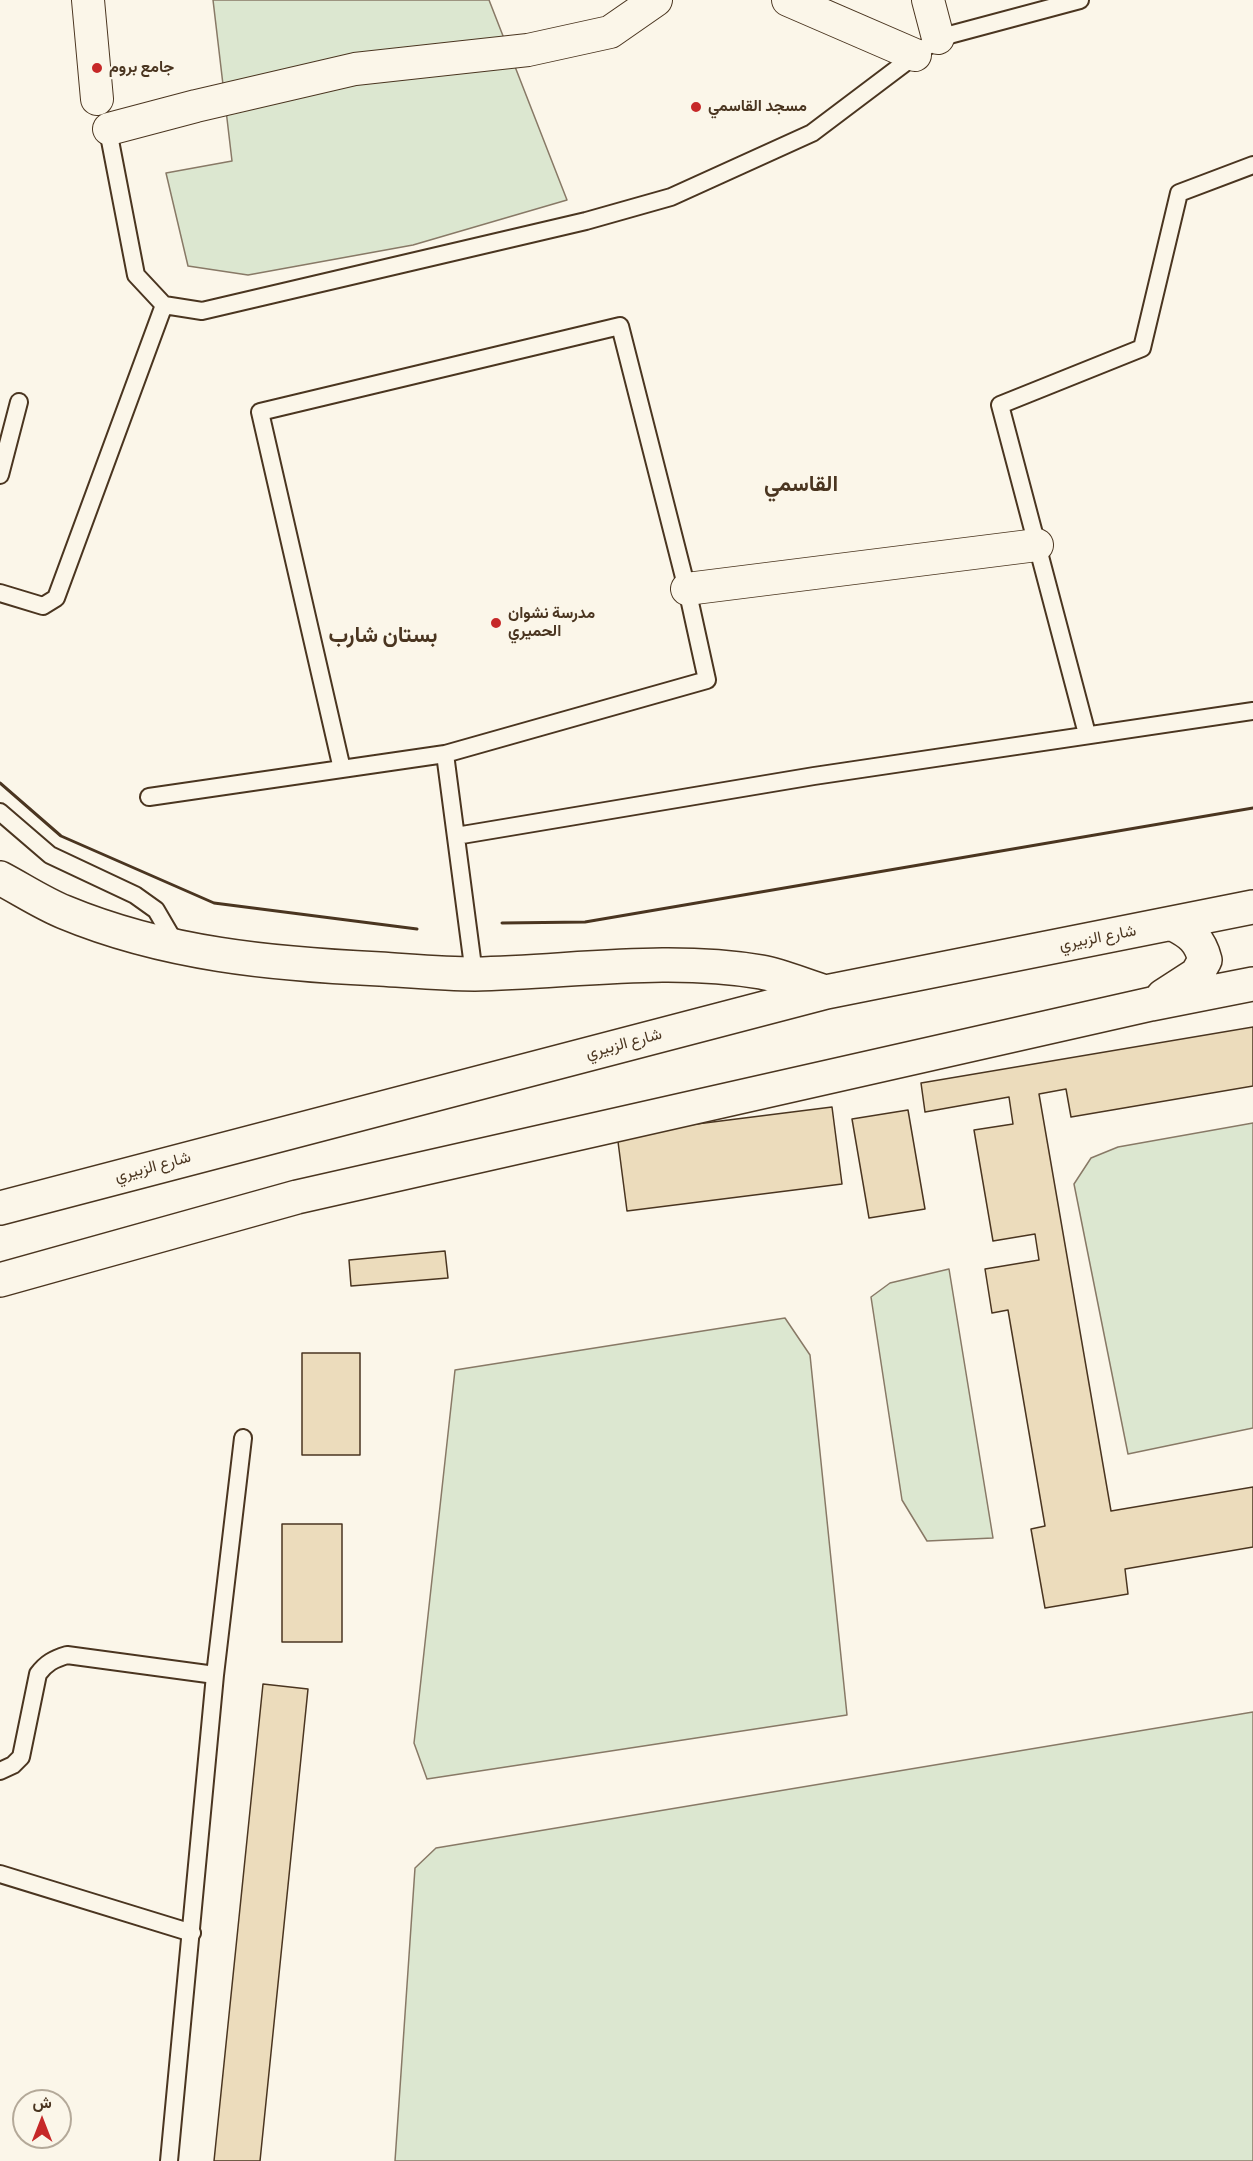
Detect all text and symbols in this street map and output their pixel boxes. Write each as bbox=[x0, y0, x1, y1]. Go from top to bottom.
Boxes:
place label: جامع بروم bbox=[109, 58, 174, 78]
marker: جامع بروم bbox=[90, 61, 104, 75]
place label: مسجد القاسمي bbox=[708, 97, 807, 117]
marker: مسجد القاسمي bbox=[689, 100, 703, 114]
district label: القاسمي bbox=[764, 473, 838, 499]
place label: مدرسة نشوان الحميري bbox=[508, 604, 595, 642]
marker: مدرسة نشوان الحميري bbox=[489, 616, 503, 630]
district label: بستان شارب bbox=[329, 624, 437, 650]
street label: شارع الزبيري bbox=[1058, 922, 1138, 956]
street label: شارع الزبيري bbox=[584, 1026, 664, 1064]
street label: شارع الزبيري bbox=[113, 1149, 193, 1187]
north arrow bbox=[12, 2089, 72, 2149]
text: ش bbox=[32, 2092, 52, 2114]

